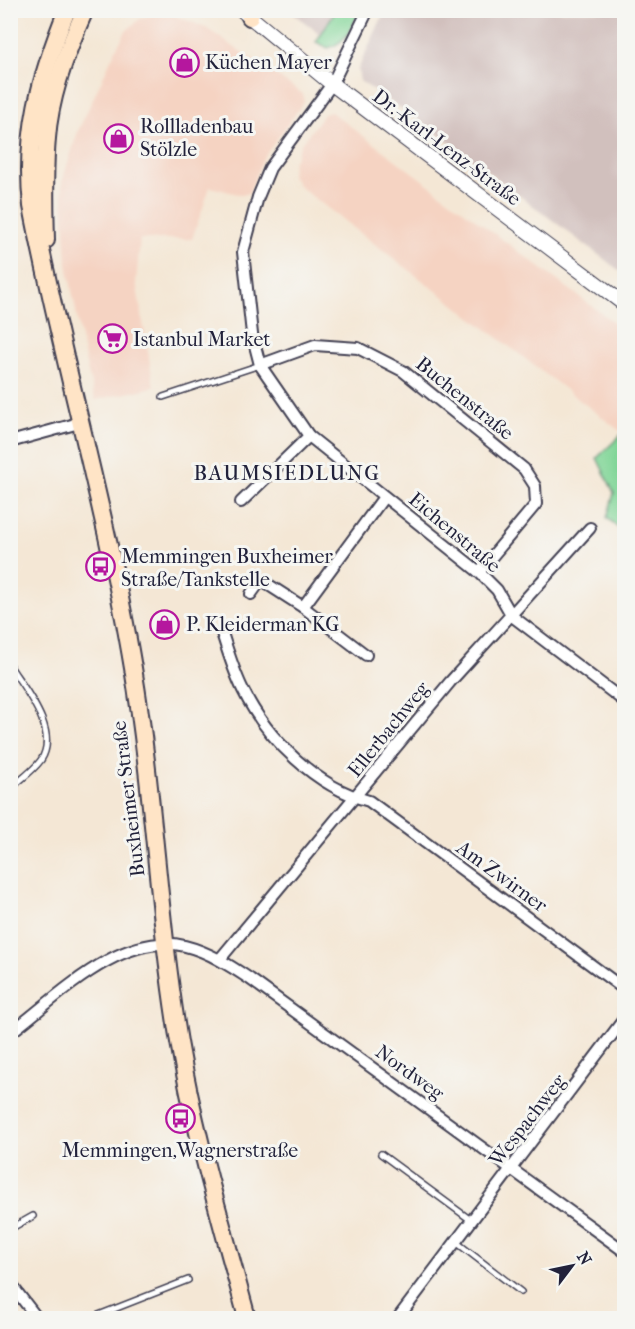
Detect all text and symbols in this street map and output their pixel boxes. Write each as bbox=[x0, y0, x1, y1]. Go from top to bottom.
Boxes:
shop icon: Küchen Mayer bbox=[168, 46, 200, 78]
place label: Küchen Mayer bbox=[205, 51, 332, 74]
street label: Dr.-Karl-Lenz-Straße bbox=[368, 84, 525, 211]
place label: Rollladenbau Stölzle bbox=[140, 115, 254, 161]
shop icon: Rollladenbau Stölzle bbox=[103, 122, 135, 154]
supermarket icon: Istanbul Market bbox=[96, 323, 128, 355]
place label: Istanbul Market bbox=[133, 328, 270, 351]
street label: Buchenstraße bbox=[411, 352, 518, 445]
district label: BAUMSIEDLUNG bbox=[193, 461, 381, 485]
street label: Eichenstraße bbox=[404, 487, 505, 577]
place label: Memmingen Buxheimer Straße/Tankstelle bbox=[121, 545, 333, 591]
bus stop icon: Memmingen Buxheimer Straße/Tankstelle bbox=[84, 551, 116, 583]
shop icon: P. Kleiderman KG bbox=[149, 608, 181, 640]
place label: P. Kleiderman KG bbox=[186, 613, 340, 636]
street label: Ellerbachweg bbox=[343, 677, 434, 782]
street label: Buxheimer Straße bbox=[108, 720, 149, 878]
street label: Am Zwirner bbox=[451, 835, 552, 917]
street label: Nordweg bbox=[371, 1040, 449, 1105]
street label: Wespachweg bbox=[484, 1070, 571, 1172]
bus stop icon: Memmingen,Wagnerstraße bbox=[164, 1103, 196, 1135]
place label: Memmingen,Wagnerstraße bbox=[62, 1139, 298, 1162]
north arrow bbox=[542, 1236, 602, 1296]
text: N bbox=[573, 1248, 596, 1269]

